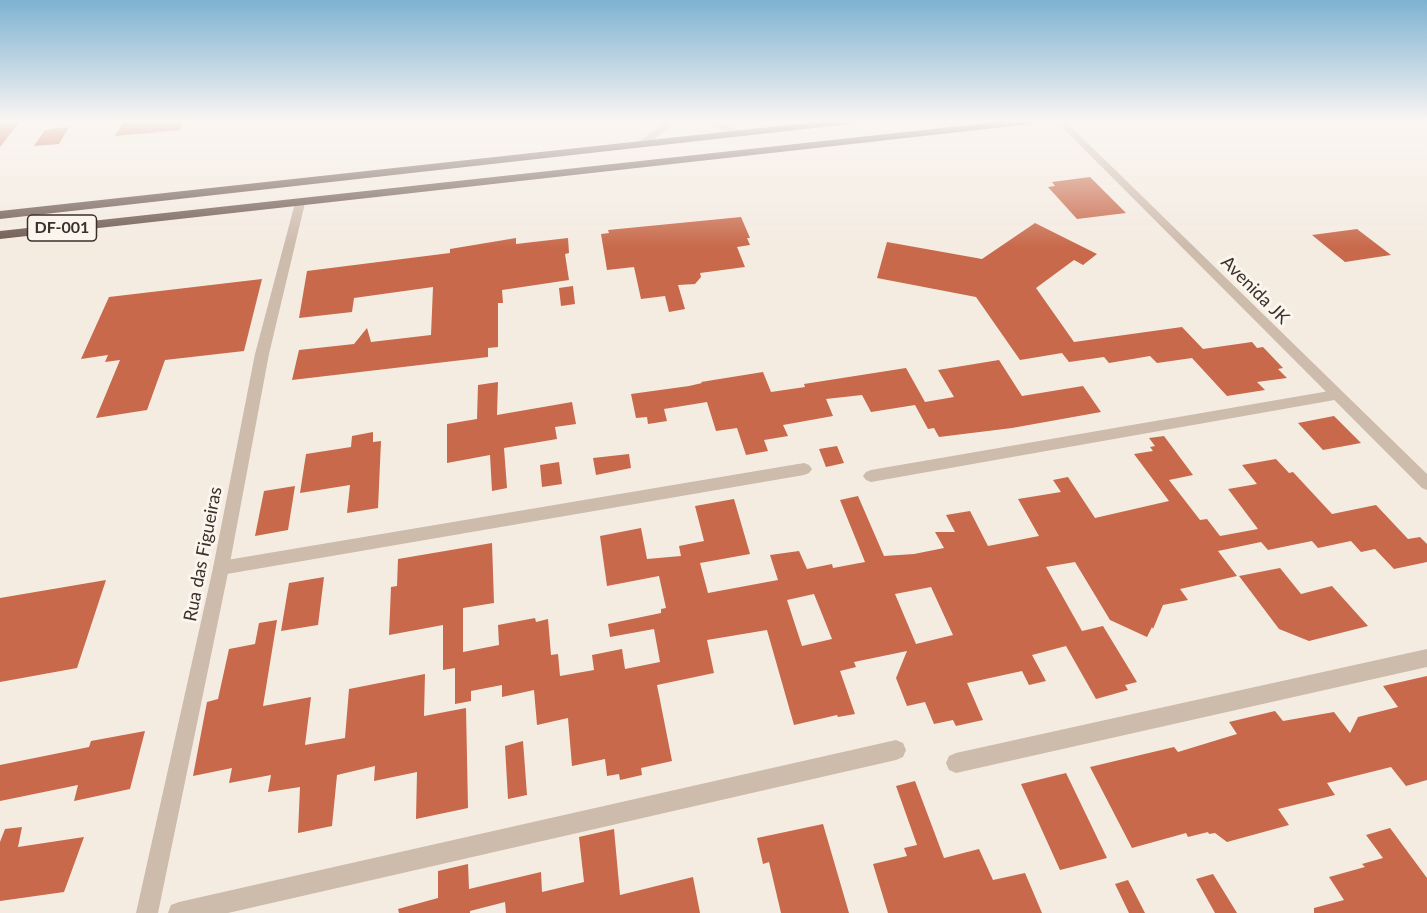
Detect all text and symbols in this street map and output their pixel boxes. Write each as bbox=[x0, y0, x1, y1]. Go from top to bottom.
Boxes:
road number: DF-001 bbox=[28, 215, 97, 241]
street label: Avenida JK bbox=[1216, 251, 1294, 329]
street label: Rua das Figueiras bbox=[179, 485, 227, 623]

